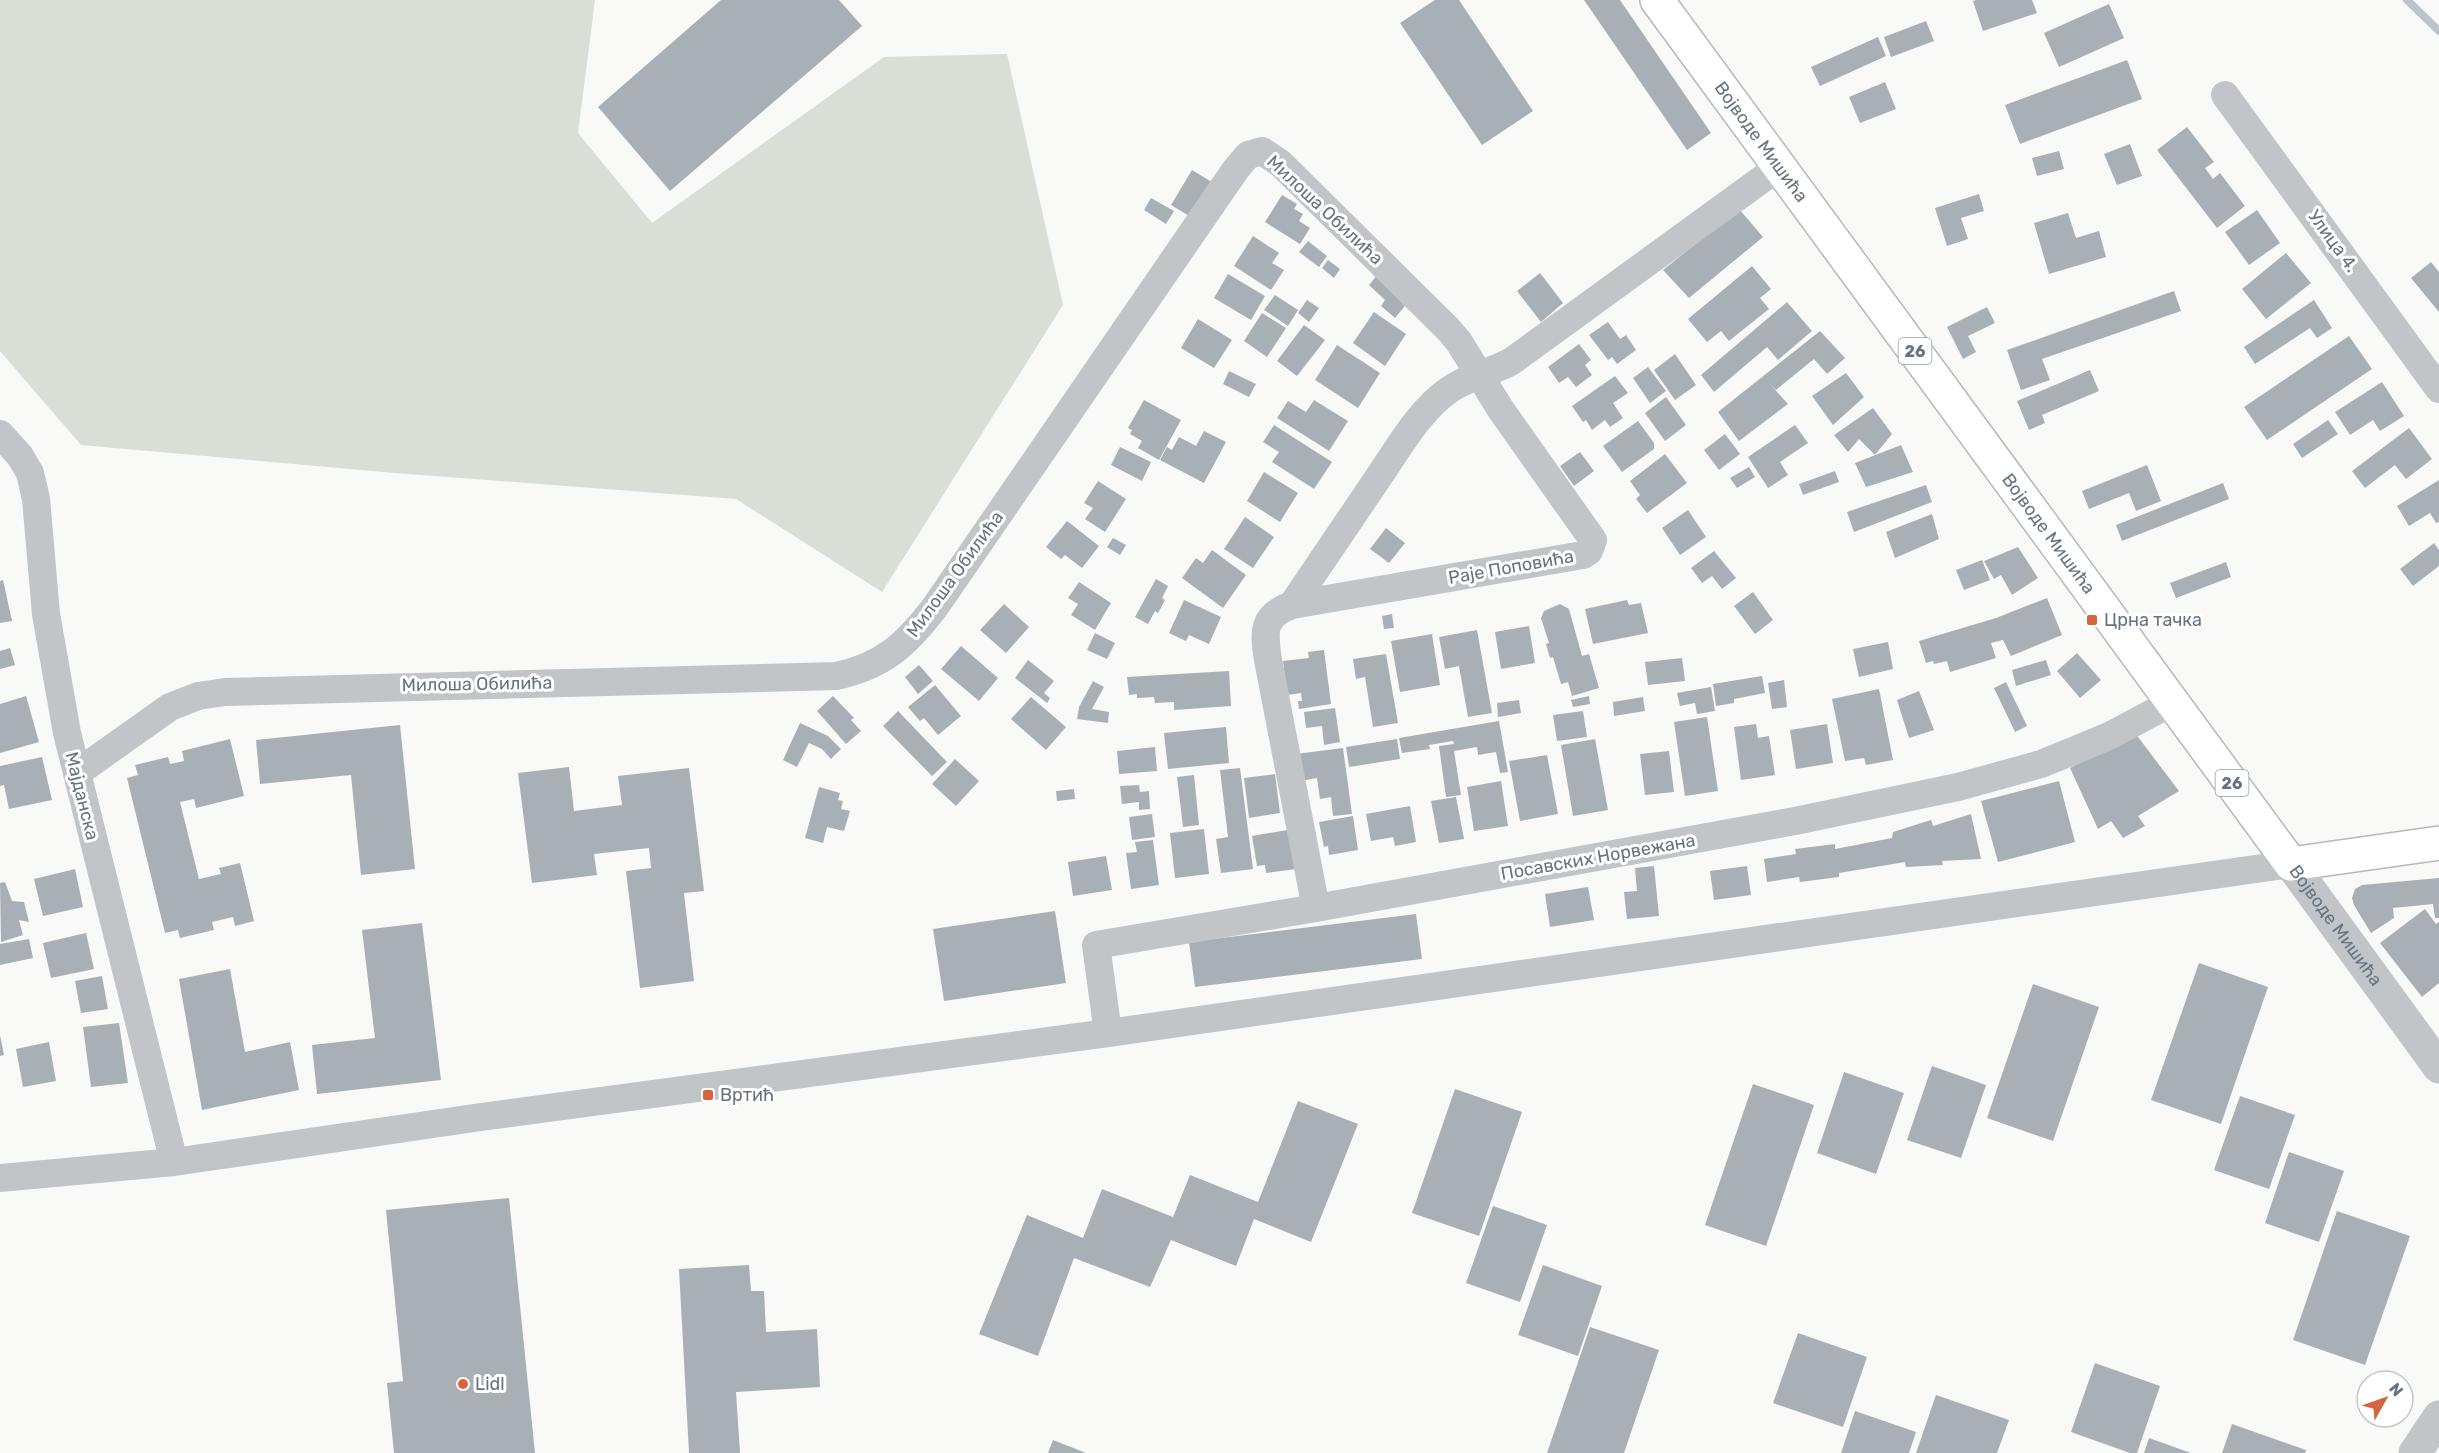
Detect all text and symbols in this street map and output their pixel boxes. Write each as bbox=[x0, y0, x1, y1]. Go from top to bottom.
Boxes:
street label: Војводе Мишића bbox=[1710, 77, 1813, 207]
street label: Милоша Обилића bbox=[1262, 151, 1388, 269]
street label: Улица 4. bbox=[2303, 206, 2363, 276]
road number: 26 bbox=[1898, 338, 1932, 364]
street label: Војводе Мишића bbox=[1997, 469, 2100, 598]
street label: Милоша Обилића bbox=[902, 507, 1008, 641]
street label: Раје Поповића bbox=[1447, 545, 1575, 589]
place label: Црна тачка bbox=[2104, 609, 2202, 631]
marker: Црна тачка bbox=[2085, 613, 2099, 627]
street label: Милоша Обилића bbox=[402, 672, 552, 696]
street label: Мајданска bbox=[60, 750, 104, 842]
road number: 26 bbox=[2216, 770, 2248, 796]
street label: Посавских Норвежана bbox=[1499, 829, 1697, 885]
street label: Војводе Мишића bbox=[2284, 861, 2387, 990]
place label: Вртић bbox=[720, 1084, 774, 1106]
marker: Вртић bbox=[701, 1088, 715, 1102]
north arrow bbox=[2355, 1369, 2415, 1429]
place label: Lidl bbox=[475, 1373, 505, 1395]
marker: Lidl bbox=[456, 1377, 470, 1391]
text: N bbox=[2385, 1379, 2407, 1400]

